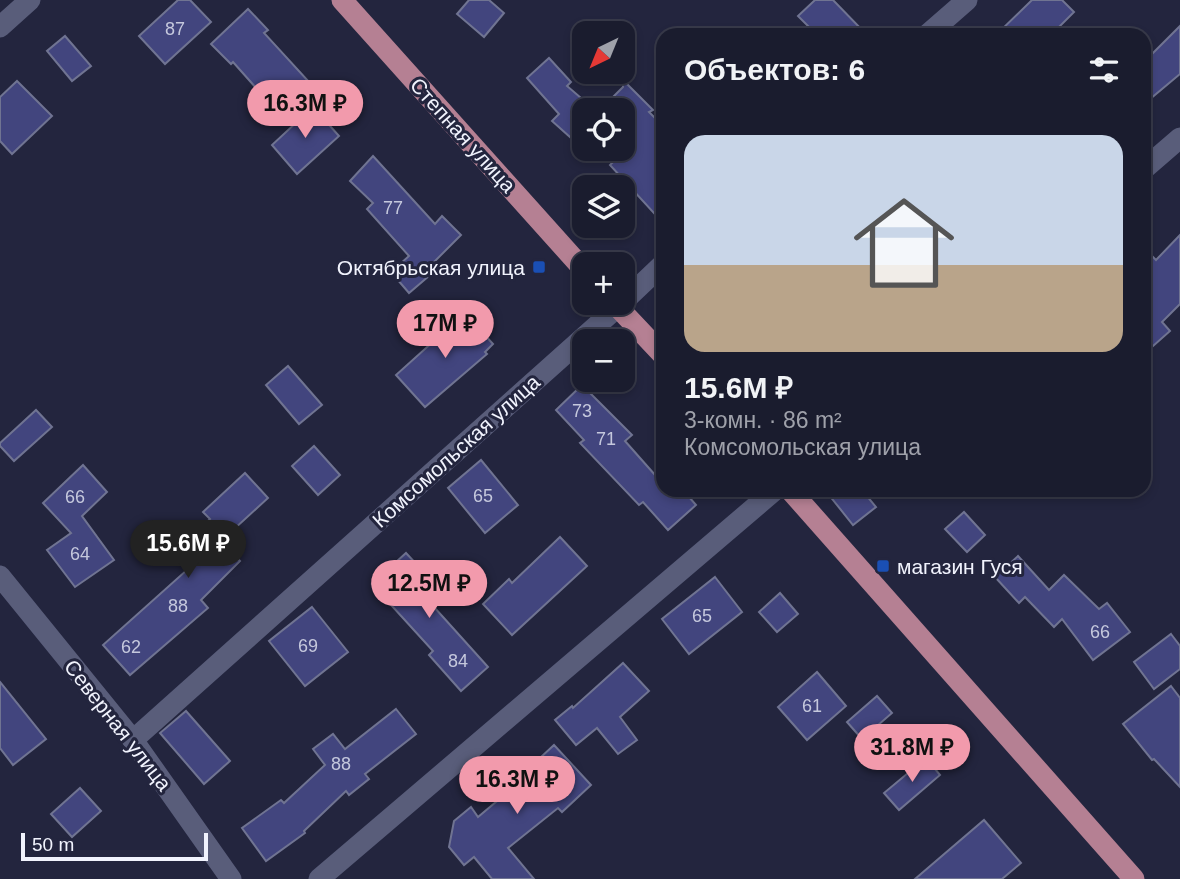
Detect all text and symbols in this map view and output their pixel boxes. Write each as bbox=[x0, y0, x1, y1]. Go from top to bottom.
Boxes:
house number: 87 bbox=[165, 19, 185, 39]
north arrow bbox=[572, 21, 635, 84]
map controls bbox=[572, 21, 635, 392]
icon: filters bbox=[1085, 51, 1123, 89]
text: Объектов: 6 bbox=[684, 53, 865, 86]
street label: Степная улица bbox=[406, 73, 521, 197]
pin: 16.3M ₽ bbox=[240, 80, 370, 140]
text: 16.3M ₽ bbox=[263, 90, 347, 116]
button: locate bbox=[572, 98, 635, 161]
button: layers bbox=[572, 175, 635, 238]
icon: home bbox=[841, 180, 967, 306]
house number: 77 bbox=[383, 198, 403, 218]
button: + bbox=[572, 252, 635, 315]
place label: Октябрьская улица bbox=[337, 256, 525, 279]
marker: Октябрьская улица bbox=[531, 259, 547, 275]
pin: 17M ₽ bbox=[396, 300, 494, 360]
text: 17M ₽ bbox=[413, 310, 477, 336]
button: − bbox=[572, 329, 635, 392]
street label: Комсомольская улица bbox=[368, 370, 544, 532]
text: 15.6M ₽ bbox=[684, 371, 793, 404]
house number: 73 bbox=[572, 401, 592, 421]
text: 3-комн. · 86 m² bbox=[684, 407, 842, 433]
house number: 71 bbox=[596, 429, 616, 449]
text: Комсомольская улица bbox=[684, 434, 921, 460]
house number: 65 bbox=[473, 486, 493, 506]
house number: 66 bbox=[65, 487, 85, 507]
pin: 15.6M ₽ bbox=[123, 520, 253, 580]
text: 15.6M ₽ bbox=[146, 530, 230, 556]
house number: 64 bbox=[70, 544, 90, 564]
place label: магазин Гуся bbox=[897, 555, 1023, 578]
marker: магазин Гуся bbox=[875, 558, 891, 574]
pin: 12.5M ₽ bbox=[364, 560, 494, 620]
text: 12.5M ₽ bbox=[387, 570, 471, 596]
house number: 88 bbox=[168, 596, 188, 616]
house number: 65 bbox=[692, 606, 712, 626]
house number: 66 bbox=[1090, 622, 1110, 642]
house number: 69 bbox=[298, 636, 318, 656]
house number: 62 bbox=[121, 637, 141, 657]
house number: 84 bbox=[448, 651, 468, 671]
street label: Северная улица bbox=[60, 655, 176, 795]
house number: 61 bbox=[802, 696, 822, 716]
pin: 31.8M ₽ bbox=[847, 724, 977, 784]
text: 31.8M ₽ bbox=[870, 734, 954, 760]
house number: 88 bbox=[331, 754, 351, 774]
pin: 16.3M ₽ bbox=[452, 756, 582, 816]
text: 16.3M ₽ bbox=[475, 766, 559, 792]
scale bar bbox=[21, 830, 208, 862]
text: 50 m bbox=[32, 834, 74, 855]

